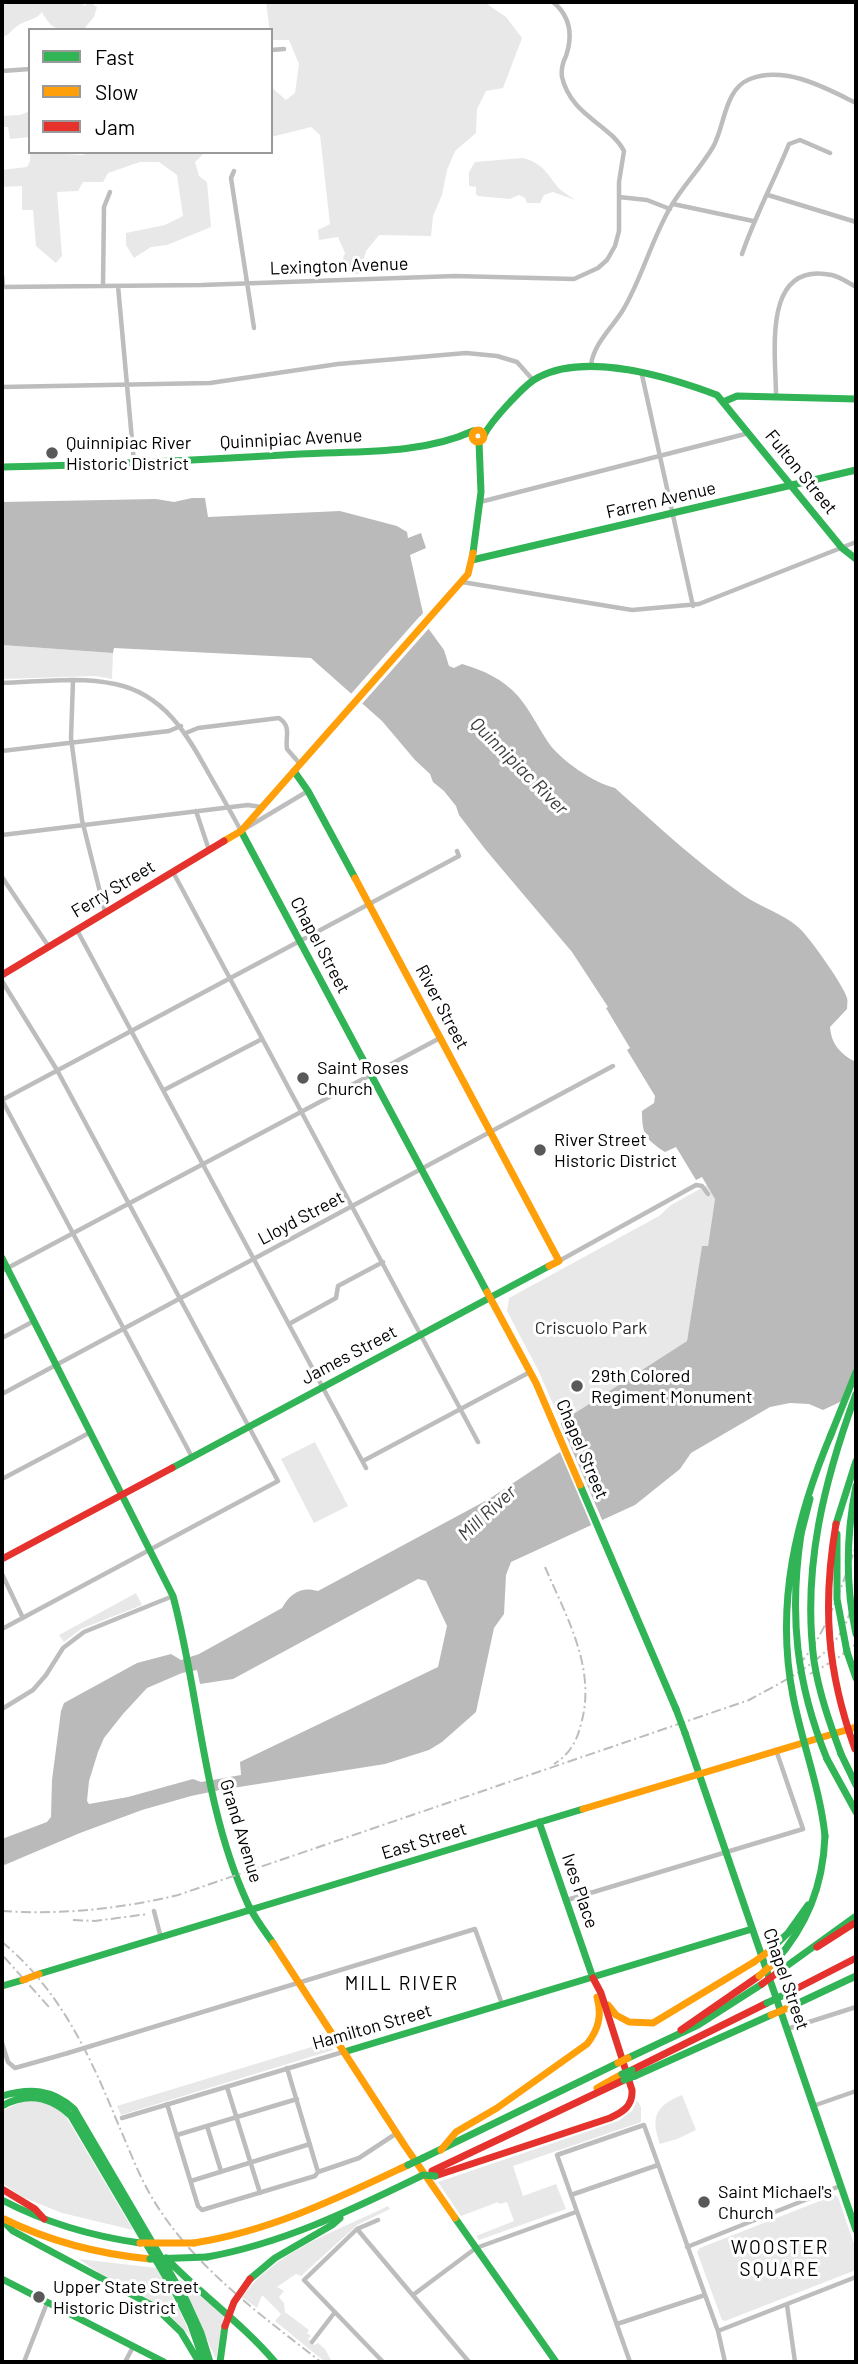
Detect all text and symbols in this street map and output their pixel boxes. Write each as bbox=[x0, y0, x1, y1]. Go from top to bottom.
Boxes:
legend bbox=[28, 28, 273, 154]
text: Fast bbox=[95, 44, 135, 69]
text: Slow bbox=[95, 79, 138, 104]
text: Jam bbox=[95, 114, 135, 139]
street label: Lexington Avenue bbox=[269, 253, 409, 279]
street label: Quinnipiac Avenue bbox=[219, 424, 363, 454]
street label: Fulton Street bbox=[760, 425, 842, 519]
place label: Quinnipiac River Historic District bbox=[66, 432, 191, 474]
marker: Quinnipiac River Historic District bbox=[44, 445, 60, 461]
street label: Farren Avenue bbox=[604, 477, 718, 523]
water label: Quinnipiac River bbox=[465, 712, 573, 820]
street label: Ferry Street bbox=[67, 856, 159, 922]
street label: Chapel Street bbox=[286, 893, 354, 997]
street label: River Street bbox=[411, 961, 473, 1053]
place label: Saint Roses Church bbox=[317, 1057, 409, 1100]
marker: Saint Roses Church bbox=[295, 1070, 311, 1086]
place label: River Street Historic District bbox=[554, 1129, 677, 1172]
marker: River Street Historic District bbox=[532, 1142, 548, 1158]
street label: Lloyd Street bbox=[254, 1186, 348, 1250]
park label: Criscuolo Park bbox=[535, 1317, 647, 1339]
street label: James Street bbox=[297, 1321, 401, 1389]
place label: 29th Colored Regiment Monument bbox=[591, 1365, 753, 1408]
marker: 29th Colored Regiment Monument bbox=[569, 1378, 585, 1394]
street label: Chapel Street bbox=[551, 1396, 613, 1502]
water label: Mill River bbox=[453, 1480, 521, 1546]
street label: Grand Avenue bbox=[215, 1777, 267, 1885]
street label: East Street bbox=[379, 1818, 469, 1864]
street label: Ives Place bbox=[557, 1851, 603, 1931]
street label: Chapel Street bbox=[759, 1925, 813, 2033]
district label: MILL RIVER bbox=[346, 1973, 458, 1995]
street label: Hamilton Street bbox=[310, 2000, 434, 2054]
place label: Saint Michael's Church bbox=[718, 2181, 832, 2224]
marker: Saint Michael's Church bbox=[696, 2194, 712, 2210]
district label: WOOSTER SQUARE bbox=[732, 2237, 828, 2281]
place label: Upper State Street Historic District bbox=[53, 2276, 199, 2318]
marker: Upper State Street Historic District bbox=[31, 2289, 47, 2305]

